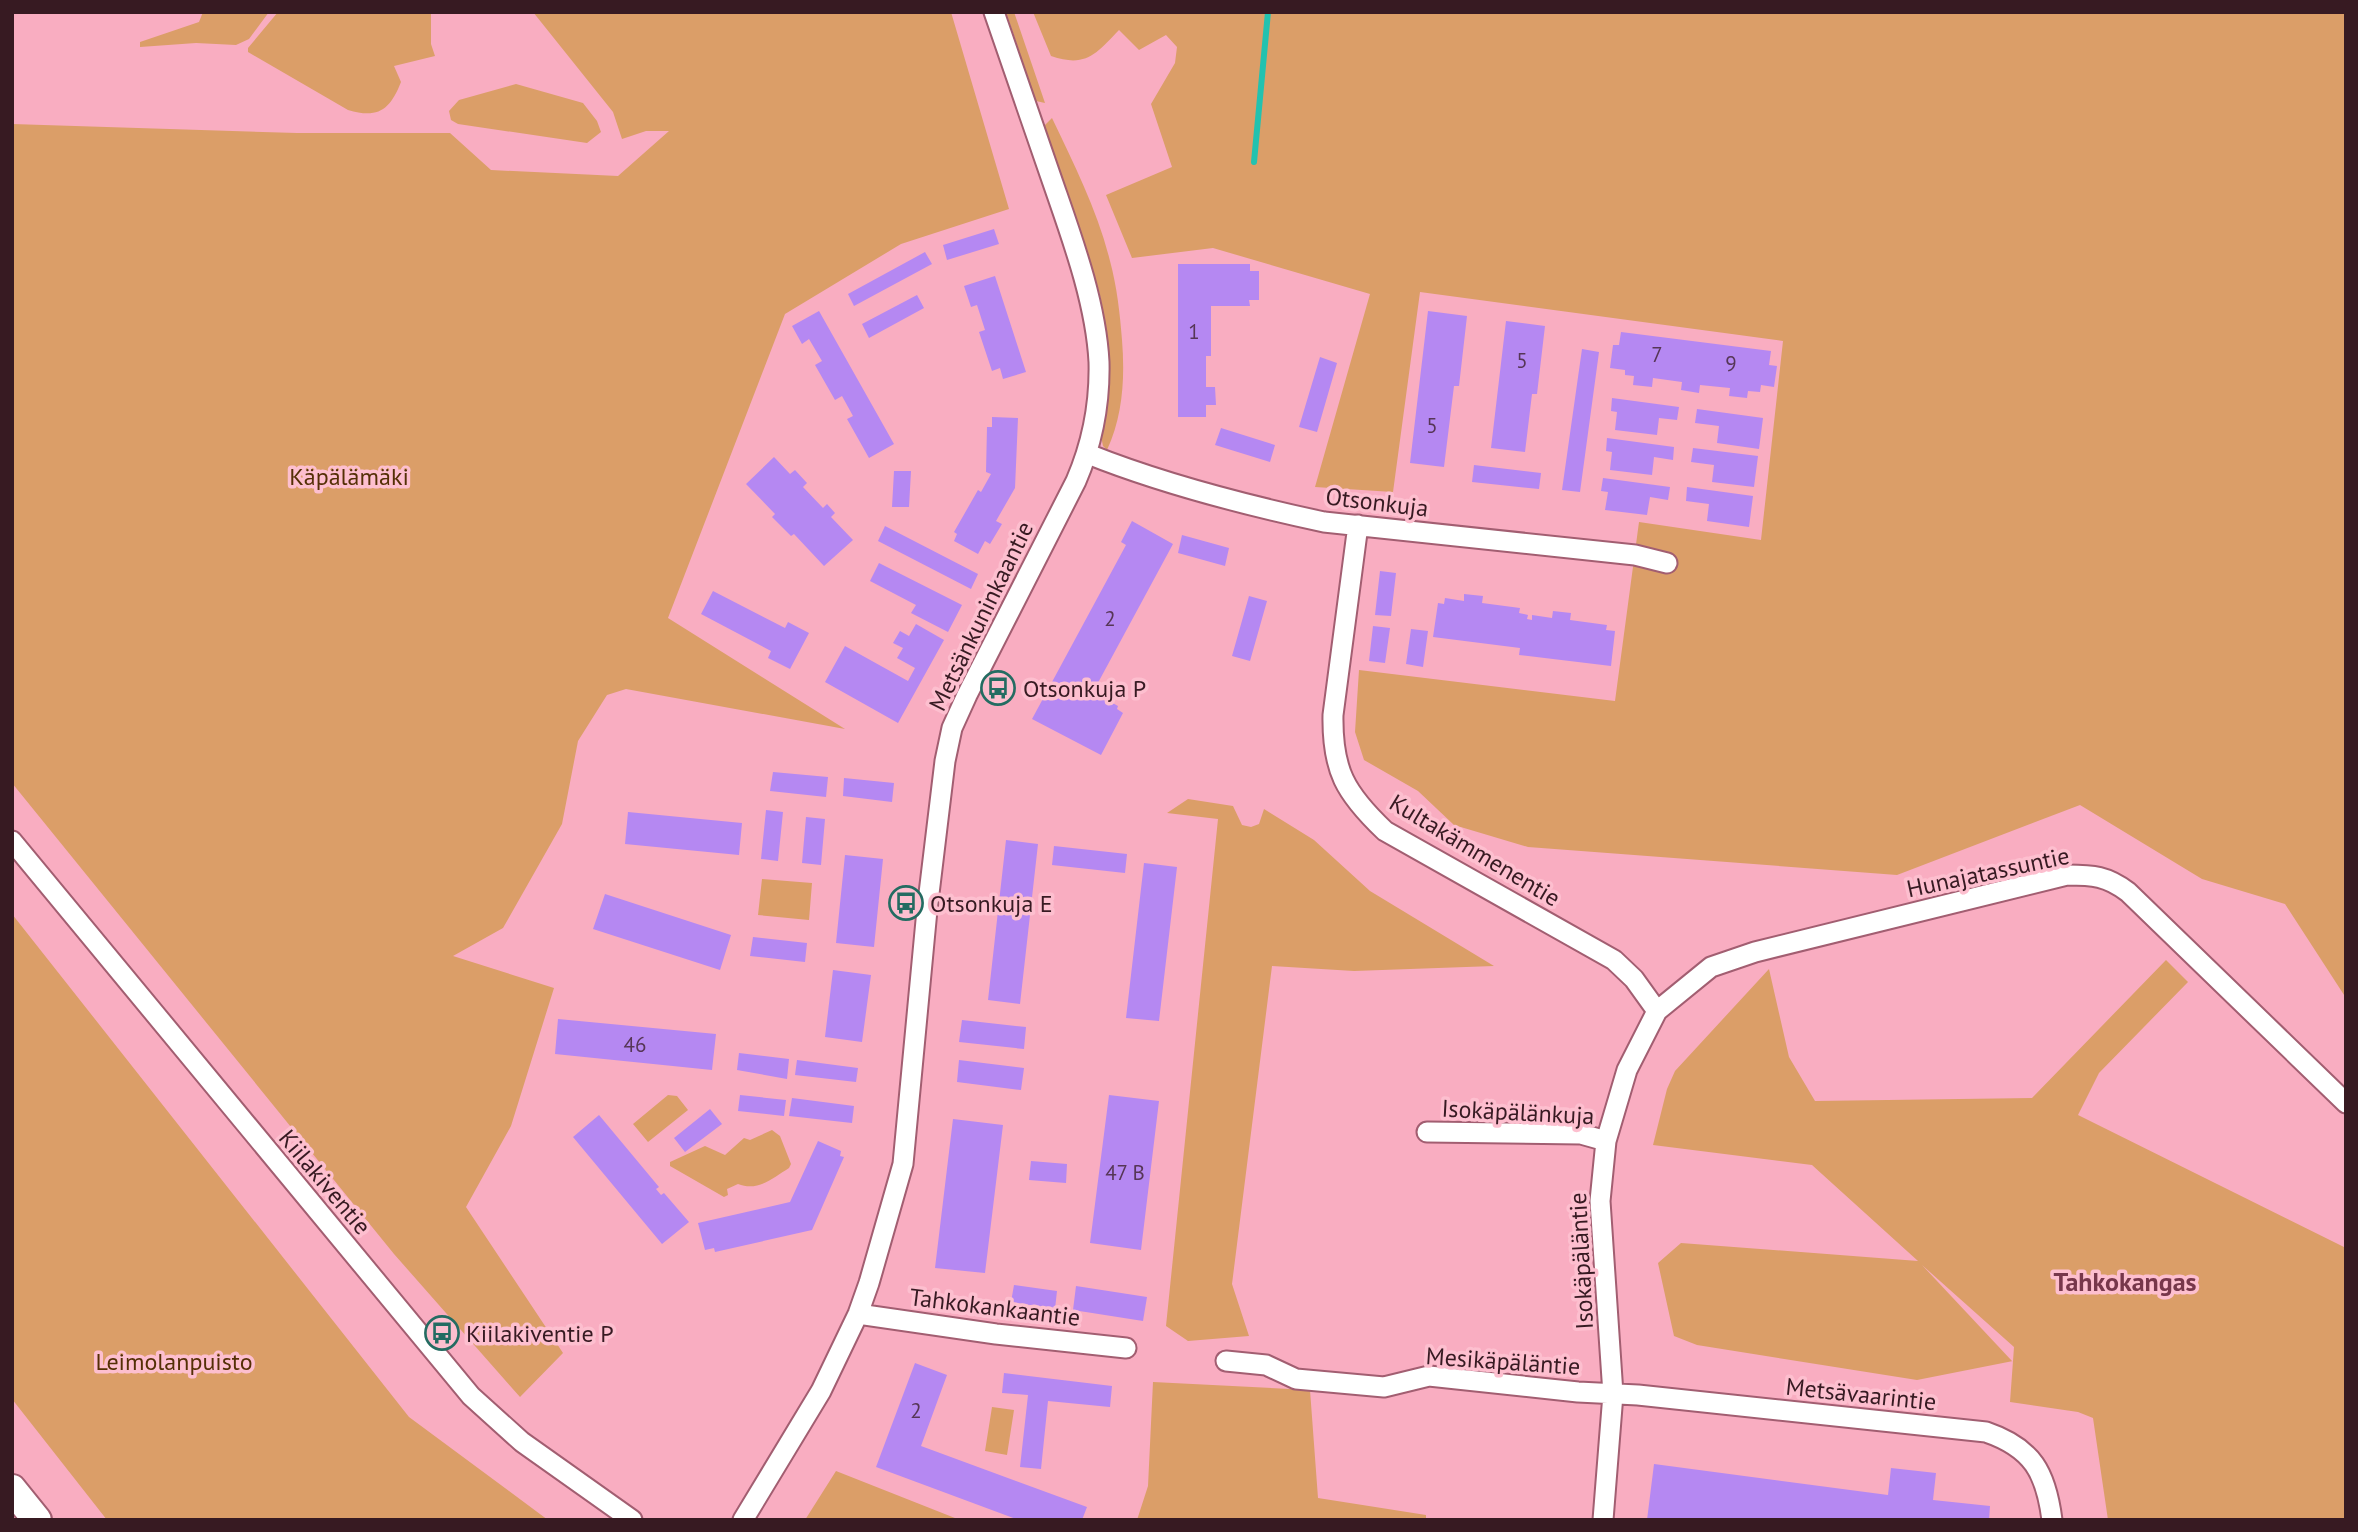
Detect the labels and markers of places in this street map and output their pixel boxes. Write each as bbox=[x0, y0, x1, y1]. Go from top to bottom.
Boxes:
bus stop icon: Otsonkuja P bbox=[979, 669, 1017, 707]
place label: Otsonkuja P bbox=[1023, 673, 1146, 704]
bus stop icon: Otsonkuja E bbox=[887, 884, 925, 922]
place label: Otsonkuja E bbox=[930, 888, 1053, 919]
bus stop icon: Kiilakiventie P bbox=[423, 1314, 461, 1352]
place label: Kiilakiventie P bbox=[466, 1318, 614, 1349]

